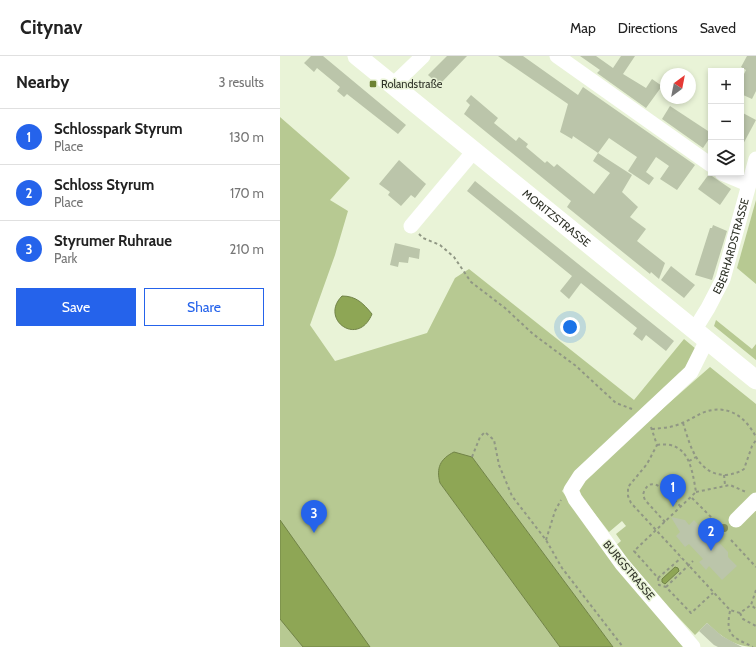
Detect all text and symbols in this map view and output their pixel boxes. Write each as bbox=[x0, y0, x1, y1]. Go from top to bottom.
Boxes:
text: Citynav bbox=[20, 16, 82, 39]
text: Map bbox=[570, 19, 596, 37]
text: Directions bbox=[618, 19, 678, 37]
text: Saved bbox=[700, 19, 736, 37]
north arrow bbox=[660, 68, 696, 104]
map controls bbox=[708, 68, 744, 176]
button: + bbox=[708, 68, 744, 104]
text: Nearby bbox=[16, 72, 69, 92]
text: 3 results bbox=[218, 74, 264, 90]
place label: Rolandstraße bbox=[381, 77, 443, 91]
marker: Rolandstraße bbox=[368, 79, 378, 89]
button: − bbox=[708, 104, 744, 140]
text: Schlosspark Styrum bbox=[54, 120, 183, 138]
text: 1 bbox=[27, 129, 31, 145]
text: 130 m bbox=[229, 129, 264, 145]
text: Place bbox=[54, 138, 83, 154]
button: layers bbox=[708, 140, 744, 176]
text: Schloss Styrum bbox=[54, 176, 154, 194]
text: 2 bbox=[26, 185, 32, 201]
text: 170 m bbox=[230, 185, 264, 201]
street label: MORITZSTRASSE bbox=[520, 186, 593, 250]
text: Place bbox=[54, 194, 83, 210]
street label: EBERHARDSTRASSE bbox=[709, 197, 752, 296]
text: Styrumer Ruhraue bbox=[54, 232, 172, 250]
text: 3 bbox=[25, 241, 33, 257]
text: 210 m bbox=[230, 241, 264, 257]
text: Park bbox=[54, 250, 77, 266]
button: Save bbox=[16, 288, 136, 326]
button: Share bbox=[144, 288, 264, 326]
your location bbox=[560, 317, 580, 337]
pin: 1 bbox=[660, 474, 686, 507]
pin: 3 bbox=[301, 500, 327, 533]
pin: 2 bbox=[698, 518, 724, 551]
street label: BURGSTRASSE bbox=[600, 537, 658, 603]

